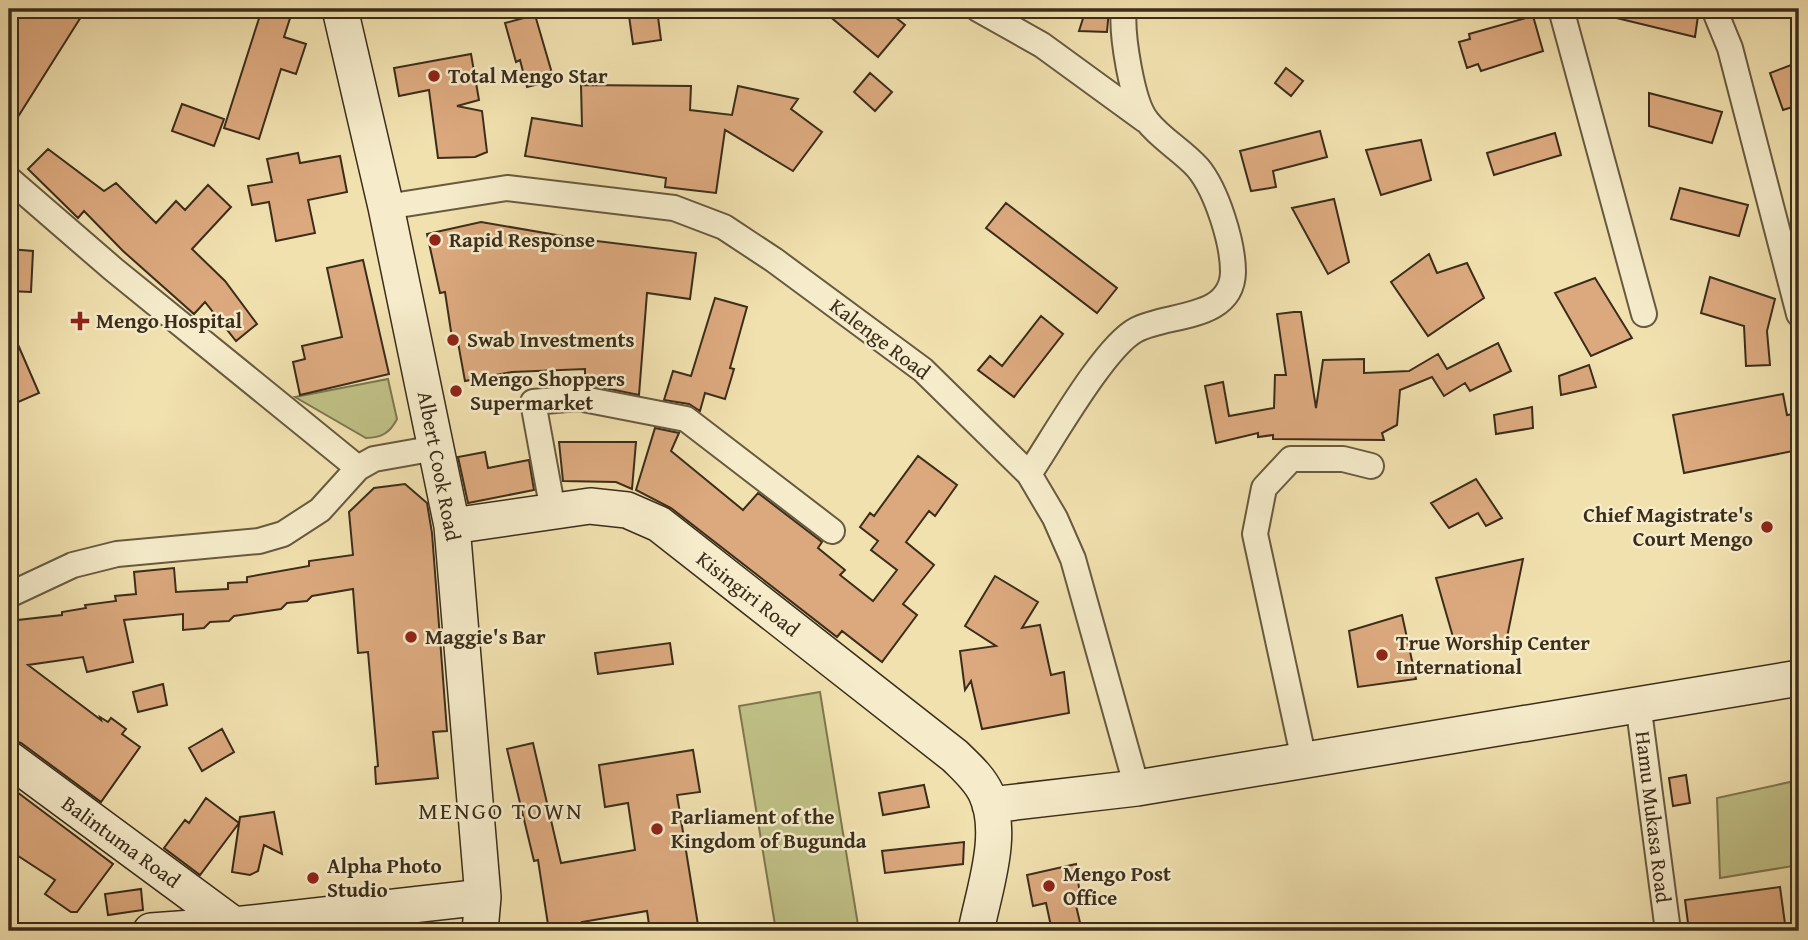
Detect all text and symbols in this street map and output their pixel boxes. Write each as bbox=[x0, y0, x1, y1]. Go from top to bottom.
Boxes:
place label: Total Mengo Star bbox=[448, 60, 608, 91]
marker: Total Mengo Star bbox=[426, 68, 442, 84]
place label: Rapid Response bbox=[449, 224, 595, 255]
marker: Rapid Response bbox=[427, 232, 443, 248]
street label: Kalenge Road bbox=[824, 290, 938, 387]
place label: Mengo Hospital bbox=[96, 305, 243, 336]
marker: Mengo Hospital bbox=[70, 311, 90, 331]
place label: Swab Investments bbox=[467, 324, 634, 355]
marker: Swab Investments bbox=[445, 332, 461, 348]
place label: Mengo Shoppers Supermarket bbox=[470, 363, 625, 418]
marker: Mengo Shoppers Supermarket bbox=[448, 383, 464, 399]
street label: Albert Cook Road bbox=[410, 388, 469, 544]
place label: Chief Magistrate's Court Mengo bbox=[1583, 499, 1753, 554]
marker: Chief Magistrate's Court Mengo bbox=[1759, 519, 1775, 535]
street label: Kisingiri Road bbox=[690, 543, 807, 644]
place label: Maggie's Bar bbox=[425, 621, 546, 652]
place label: True Worship Center International bbox=[1396, 627, 1590, 682]
marker: Maggie's Bar bbox=[403, 629, 419, 645]
marker: True Worship Center International bbox=[1374, 647, 1390, 663]
street label: Hamu Mukasa Road bbox=[1628, 729, 1680, 905]
street label: Balintuma Road bbox=[56, 788, 188, 896]
district label: MENGO TOWN bbox=[418, 793, 584, 828]
place label: Parliament of the Kingdom of Bugunda bbox=[671, 801, 867, 856]
marker: Parliament of the Kingdom of Bugunda bbox=[649, 821, 665, 837]
place label: Alpha Photo Studio bbox=[327, 850, 442, 905]
place label: Mengo Post Office bbox=[1063, 858, 1171, 913]
marker: Alpha Photo Studio bbox=[305, 870, 321, 886]
marker: Mengo Post Office bbox=[1041, 878, 1057, 894]

